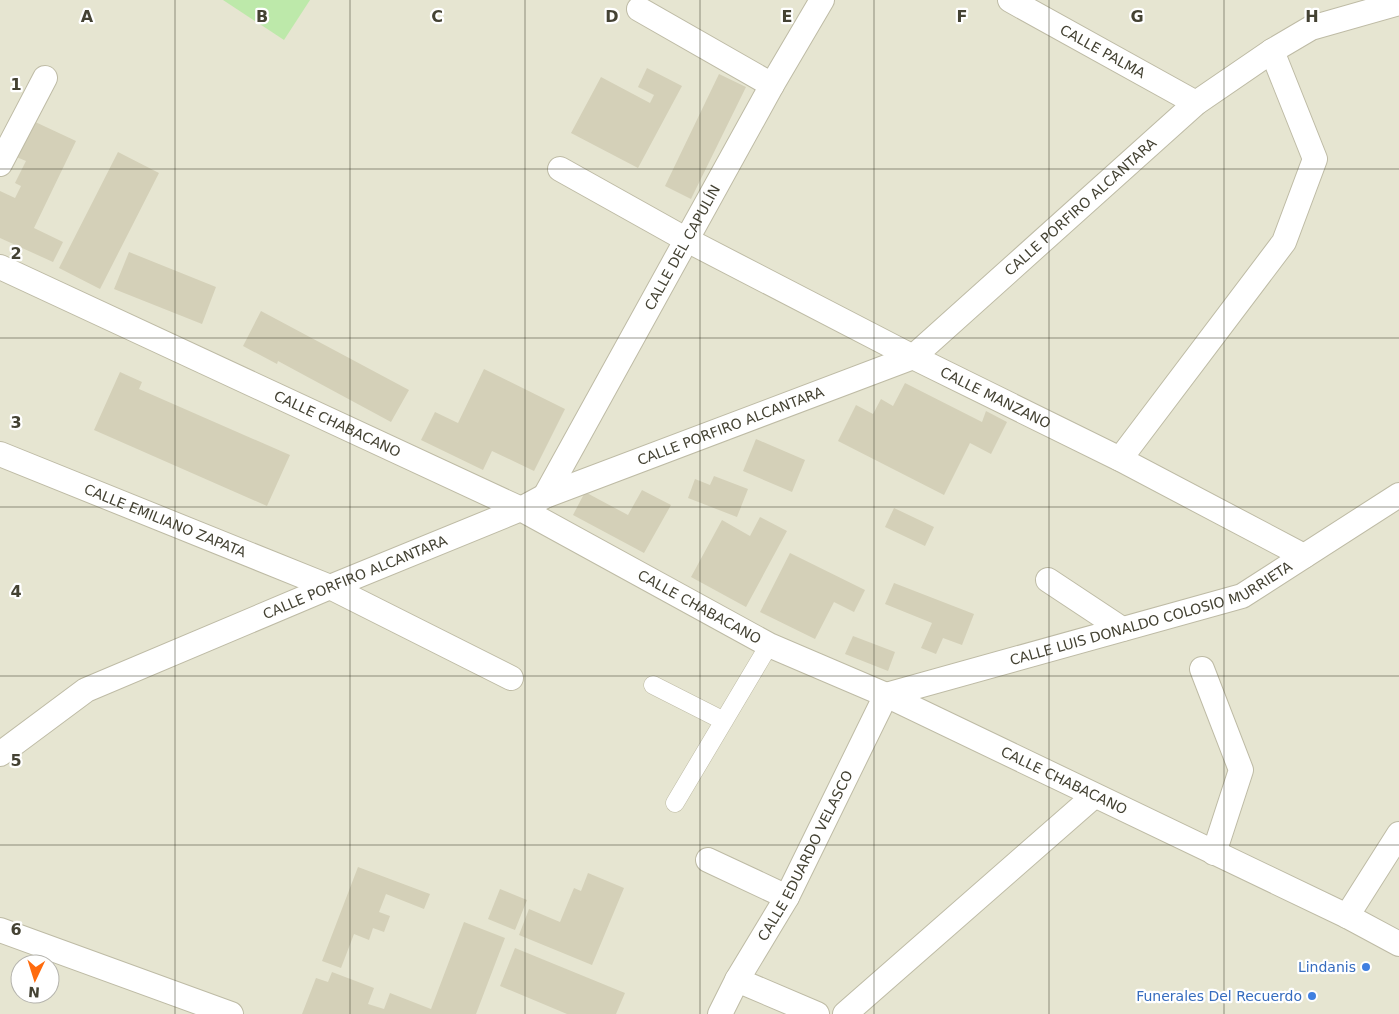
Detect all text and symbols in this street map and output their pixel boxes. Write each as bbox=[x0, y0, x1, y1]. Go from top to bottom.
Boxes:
text: A bbox=[81, 7, 94, 26]
text: B bbox=[256, 7, 268, 26]
text: C bbox=[431, 7, 443, 26]
text: D bbox=[605, 7, 619, 26]
text: E bbox=[782, 7, 792, 26]
text: F bbox=[957, 7, 967, 26]
text: G bbox=[1130, 7, 1144, 26]
text: H bbox=[1305, 7, 1319, 26]
street label: CALLE PALMA bbox=[1057, 21, 1148, 82]
text: 1 bbox=[10, 75, 22, 94]
street label: CALLE PORFIRO ALCANTARA bbox=[1001, 134, 1160, 279]
street label: CALLE DEL CAPULÍN bbox=[641, 182, 723, 313]
text: 2 bbox=[10, 244, 22, 263]
street label: CALLE MANZANO bbox=[938, 364, 1053, 432]
street label: CALLE PORFIRO ALCANTARA bbox=[635, 383, 826, 468]
street label: CALLE CHABACANO bbox=[271, 387, 403, 460]
text: 3 bbox=[10, 413, 22, 432]
street label: CALLE EMILIANO ZAPATA bbox=[82, 481, 249, 560]
street label: CALLE PORFIRO ALCANTARA bbox=[261, 532, 450, 622]
street label: CALLE LUIS DONALDO COLOSIO MURRIETA bbox=[1008, 558, 1295, 668]
street label: CALLE CHABACANO bbox=[635, 567, 764, 647]
text: 4 bbox=[10, 582, 22, 601]
street label: CALLE CHABACANO bbox=[998, 743, 1130, 817]
text: 5 bbox=[10, 751, 22, 770]
street label: CALLE EDUARDO VELASCO bbox=[754, 768, 856, 944]
text: 6 bbox=[10, 920, 22, 939]
north arrow bbox=[10, 954, 60, 1004]
place label: Lindanis bbox=[1298, 959, 1356, 975]
marker: Lindanis bbox=[1360, 961, 1372, 973]
text: N bbox=[28, 984, 40, 1000]
place label: Funerales Del Recuerdo bbox=[1136, 988, 1302, 1004]
marker: Funerales Del Recuerdo bbox=[1306, 990, 1318, 1002]

